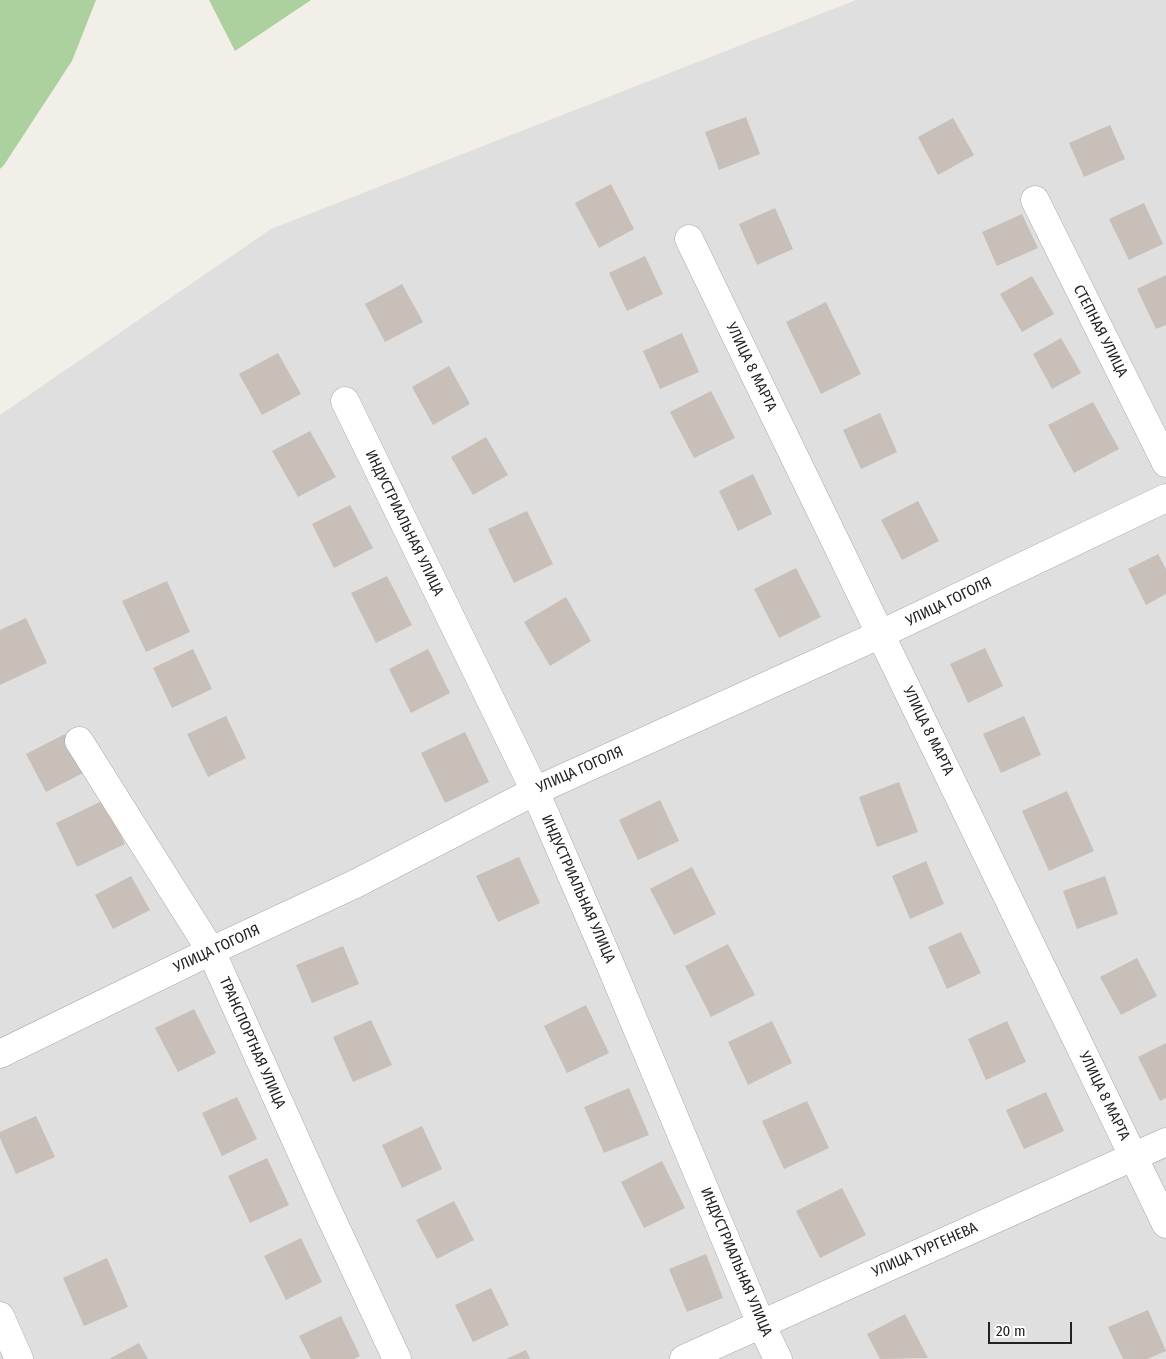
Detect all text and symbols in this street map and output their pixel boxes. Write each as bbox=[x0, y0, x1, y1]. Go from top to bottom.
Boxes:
street label: СТЕПНАЯ УЛИЦА bbox=[1069, 282, 1131, 380]
street label: УЛИЦА 8 МАРТА bbox=[722, 320, 780, 414]
street label: ИНДУСТРИАЛЬНАЯ УЛИЦА bbox=[361, 447, 447, 599]
street label: УЛИЦА ГОГОЛЯ bbox=[903, 574, 995, 630]
street label: УЛИЦА 8 МАРТА bbox=[899, 684, 957, 778]
street label: УЛИЦА ГОГОЛЯ bbox=[534, 743, 626, 797]
street label: ИНДУСТРИАЛЬНАЯ УЛИЦА bbox=[537, 812, 619, 966]
street label: УЛИЦА ГОГОЛЯ bbox=[171, 921, 263, 977]
street label: ТРАНСПОРТНАЯ УЛИЦА bbox=[215, 974, 289, 1112]
street label: УЛИЦА 8 МАРТА bbox=[1075, 1049, 1133, 1143]
street label: ИНДУСТРИАЛЬНАЯ УЛИЦА bbox=[696, 1185, 776, 1339]
street label: УЛИЦА ТУРГЕНЕВА bbox=[869, 1219, 981, 1281]
scale bar bbox=[991, 1312, 1075, 1344]
text: 20 m bbox=[996, 1322, 1026, 1340]

